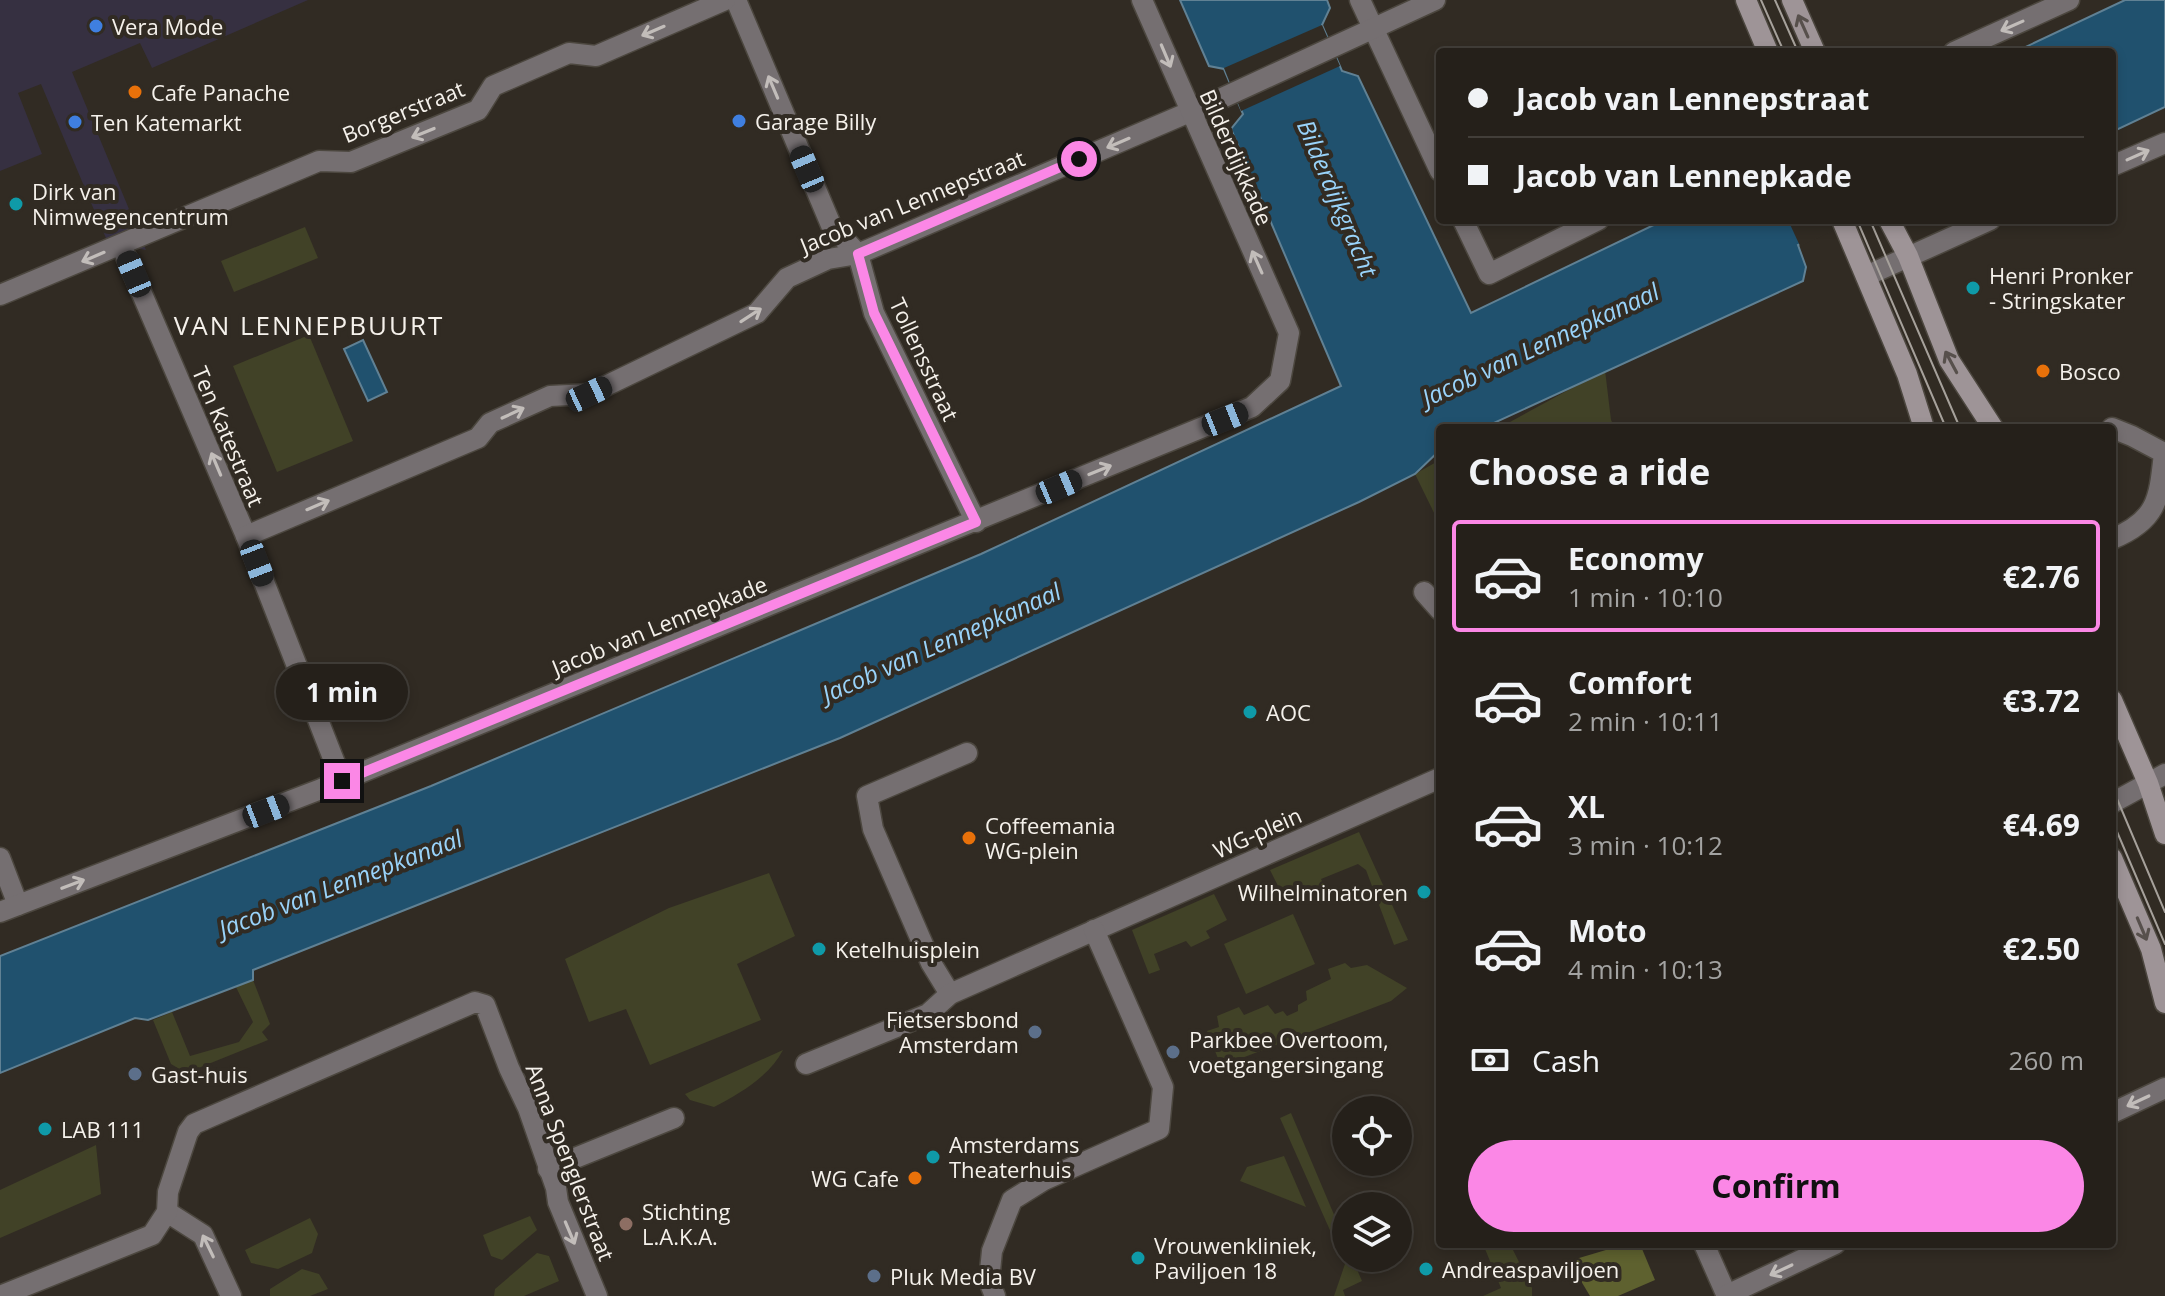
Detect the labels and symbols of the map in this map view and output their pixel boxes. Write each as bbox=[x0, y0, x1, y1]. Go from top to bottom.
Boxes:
place label: Vera Mode bbox=[112, 11, 223, 41]
one-way arrow bbox=[1795, 14, 1810, 39]
marker: Vera Mode bbox=[87, 17, 105, 35]
one-way arrow bbox=[2000, 19, 2024, 34]
one-way arrow bbox=[641, 25, 666, 40]
one-way arrow bbox=[1159, 43, 1174, 68]
street label: Borgerstraat bbox=[337, 73, 469, 149]
one-way arrow bbox=[764, 75, 779, 100]
place label: Cafe Panache bbox=[151, 77, 290, 107]
marker: Cafe Panache bbox=[126, 83, 144, 101]
street label: Bilderdijkkade bbox=[1194, 84, 1280, 230]
place label: Garage Billy bbox=[755, 106, 877, 136]
place label: Ten Katemarkt bbox=[91, 107, 242, 137]
marker: Garage Billy bbox=[730, 112, 748, 130]
marker: Ten Katemarkt bbox=[66, 113, 84, 131]
water label: Bilderdijkgracht bbox=[1290, 114, 1386, 283]
one-way arrow bbox=[412, 126, 436, 141]
one-way arrow bbox=[1106, 136, 1131, 151]
route start bbox=[1061, 141, 1097, 177]
car bbox=[787, 142, 827, 196]
street label: Jacob van Lennepstraat bbox=[793, 142, 1029, 261]
one-way arrow bbox=[2126, 146, 2150, 161]
place label: Dirk van Nimwegencentrum bbox=[32, 176, 229, 231]
marker: Dirk van Nimwegencentrum bbox=[7, 195, 25, 213]
car bbox=[114, 247, 154, 301]
one-way arrow bbox=[1249, 250, 1264, 274]
one-way arrow bbox=[81, 251, 106, 266]
place label: Henri Pronker - Stringskater bbox=[1989, 260, 2133, 315]
water label: Jacob van Lennepkanaal bbox=[1412, 274, 1665, 415]
marker: Henri Pronker - Stringskater bbox=[1964, 279, 1982, 297]
street label: Tollensstraat bbox=[883, 293, 967, 425]
one-way arrow bbox=[739, 306, 761, 323]
district label: VAN LENNEPBUURT bbox=[174, 307, 444, 343]
one-way arrow bbox=[1943, 351, 1959, 374]
place label: Bosco bbox=[2059, 356, 2121, 386]
street label: Ten Katestraat bbox=[186, 361, 272, 511]
marker: Bosco bbox=[2034, 362, 2052, 380]
car bbox=[562, 373, 616, 415]
car bbox=[1198, 399, 1252, 439]
one-way arrow bbox=[501, 405, 525, 420]
one-way arrow bbox=[207, 452, 222, 477]
one-way arrow bbox=[1087, 462, 1112, 477]
car bbox=[1032, 467, 1086, 507]
one-way arrow bbox=[305, 497, 330, 512]
car bbox=[237, 536, 277, 590]
street label: Jacob van Lennepkade bbox=[545, 568, 771, 683]
water label: Jacob van Lennepkanaal bbox=[813, 574, 1067, 711]
callout: 1 min bbox=[276, 665, 408, 721]
place label: AOC bbox=[1266, 697, 1311, 727]
marker: AOC bbox=[1241, 703, 1259, 721]
route end bbox=[324, 763, 360, 799]
car bbox=[239, 791, 293, 831]
street label: WG-plein bbox=[1208, 799, 1306, 865]
place label: Coffeemania WG-plein bbox=[985, 810, 1115, 865]
water label: Jacob van Lennepkanaal bbox=[210, 821, 467, 946]
marker: Coffeemania WG-plein bbox=[960, 829, 978, 847]
one-way arrow bbox=[60, 876, 85, 890]
place label: Wilhelminatoren bbox=[1238, 877, 1408, 907]
marker: Wilhelminatoren bbox=[1415, 883, 1433, 901]
one-way arrow bbox=[2136, 916, 2151, 941]
place label: Ketelhuisplein bbox=[835, 934, 980, 964]
marker: Ketelhuisplein bbox=[810, 940, 828, 958]
place label: Fietsersbond Amsterdam bbox=[886, 1004, 1019, 1059]
marker: Fietsersbond Amsterdam bbox=[1026, 1023, 1044, 1041]
place label: Parkbee Overtoom, voetgangersingang bbox=[1189, 1024, 1389, 1079]
marker: Parkbee Overtoom, voetgangersingang bbox=[1164, 1043, 1182, 1061]
place label: Gast-huis bbox=[151, 1059, 248, 1089]
street label: Anna Spenglerstraat bbox=[520, 1059, 622, 1265]
marker: Gast-huis bbox=[126, 1065, 144, 1083]
one-way arrow bbox=[2127, 1094, 2151, 1109]
place label: LAB 111 bbox=[61, 1114, 144, 1144]
marker: LAB 111 bbox=[36, 1120, 54, 1138]
place label: Amsterdams Theaterhuis bbox=[949, 1129, 1080, 1184]
marker: Amsterdams Theaterhuis bbox=[924, 1148, 942, 1166]
place label: WG Cafe bbox=[811, 1163, 899, 1193]
marker: WG Cafe bbox=[906, 1169, 924, 1187]
place label: Stichting L.A.K.A. bbox=[642, 1196, 730, 1251]
marker: Stichting L.A.K.A. bbox=[617, 1215, 635, 1233]
one-way arrow bbox=[564, 1220, 579, 1245]
place label: Vrouwenkliniek, Paviljoen 18 bbox=[1154, 1230, 1317, 1285]
one-way arrow bbox=[200, 1235, 215, 1259]
marker: Vrouwenkliniek, Paviljoen 18 bbox=[1129, 1249, 1147, 1267]
place label: Andreaspaviljoen bbox=[1442, 1254, 1619, 1284]
marker: Andreaspaviljoen bbox=[1417, 1260, 1435, 1278]
place label: Pluk Media BV bbox=[890, 1261, 1037, 1291]
one-way arrow bbox=[1769, 1263, 1793, 1278]
marker: Pluk Media BV bbox=[865, 1267, 883, 1285]

